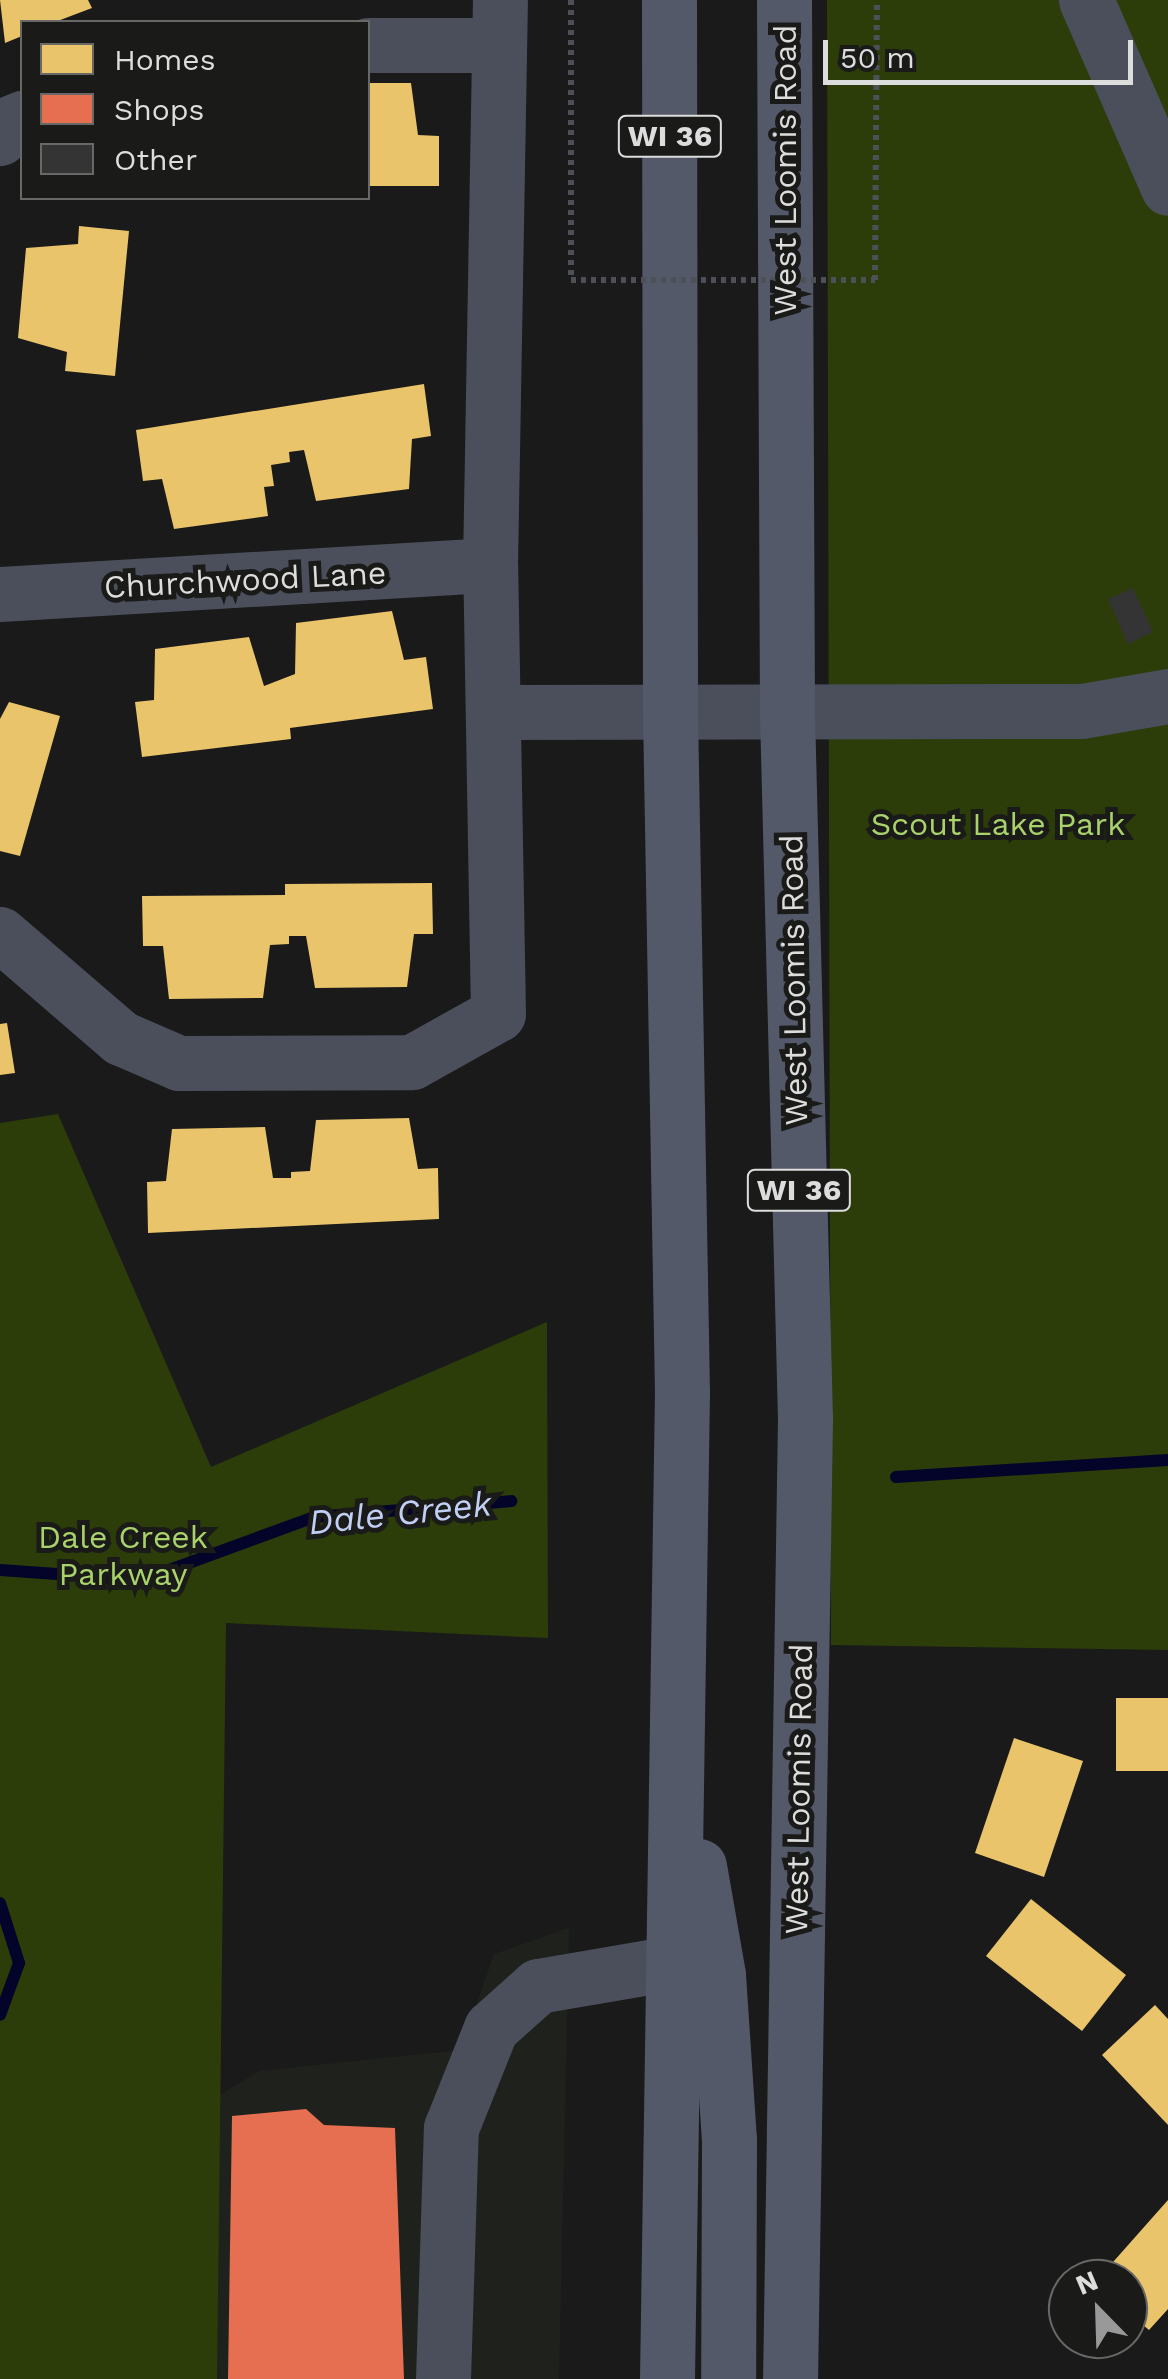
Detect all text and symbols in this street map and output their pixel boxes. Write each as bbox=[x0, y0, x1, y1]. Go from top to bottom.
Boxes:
legend bbox=[20, 20, 370, 200]
scale bar bbox=[828, 20, 1138, 82]
street label: West Loomis Road bbox=[766, 24, 804, 316]
text: 50 m bbox=[840, 40, 915, 75]
text: Homes bbox=[114, 42, 216, 77]
text: Shops bbox=[114, 92, 204, 127]
road number: WI 36 bbox=[618, 111, 722, 161]
text: Other bbox=[114, 142, 197, 177]
street label: Churchwood Lane bbox=[103, 553, 387, 607]
park label: Scout Lake Park bbox=[871, 805, 1125, 843]
street label: West Loomis Road bbox=[772, 834, 816, 1126]
road number: WI 36 bbox=[746, 1165, 852, 1215]
water label: Dale Creek bbox=[306, 1483, 494, 1543]
park label: Dale Creek Parkway bbox=[38, 1519, 208, 1594]
street label: West Loomis Road bbox=[777, 1643, 821, 1935]
north arrow bbox=[1048, 2259, 1148, 2359]
text: N bbox=[1071, 2264, 1103, 2302]

